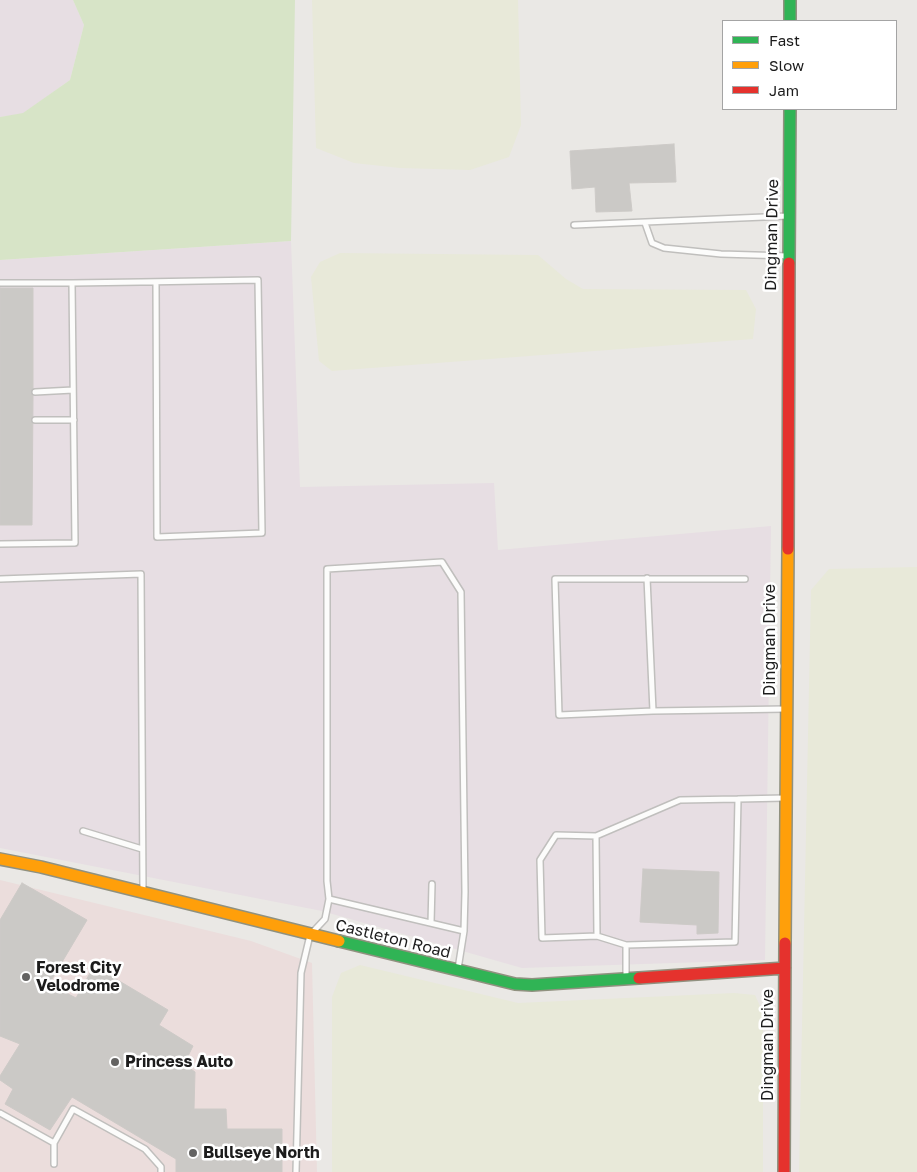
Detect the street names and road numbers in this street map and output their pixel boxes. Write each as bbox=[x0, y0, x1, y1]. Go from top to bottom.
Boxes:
street label: Dingman Drive bbox=[761, 179, 783, 291]
street label: Dingman Drive bbox=[760, 584, 780, 696]
street label: Castleton Road bbox=[333, 915, 453, 963]
street label: Dingman Drive bbox=[758, 989, 778, 1101]

